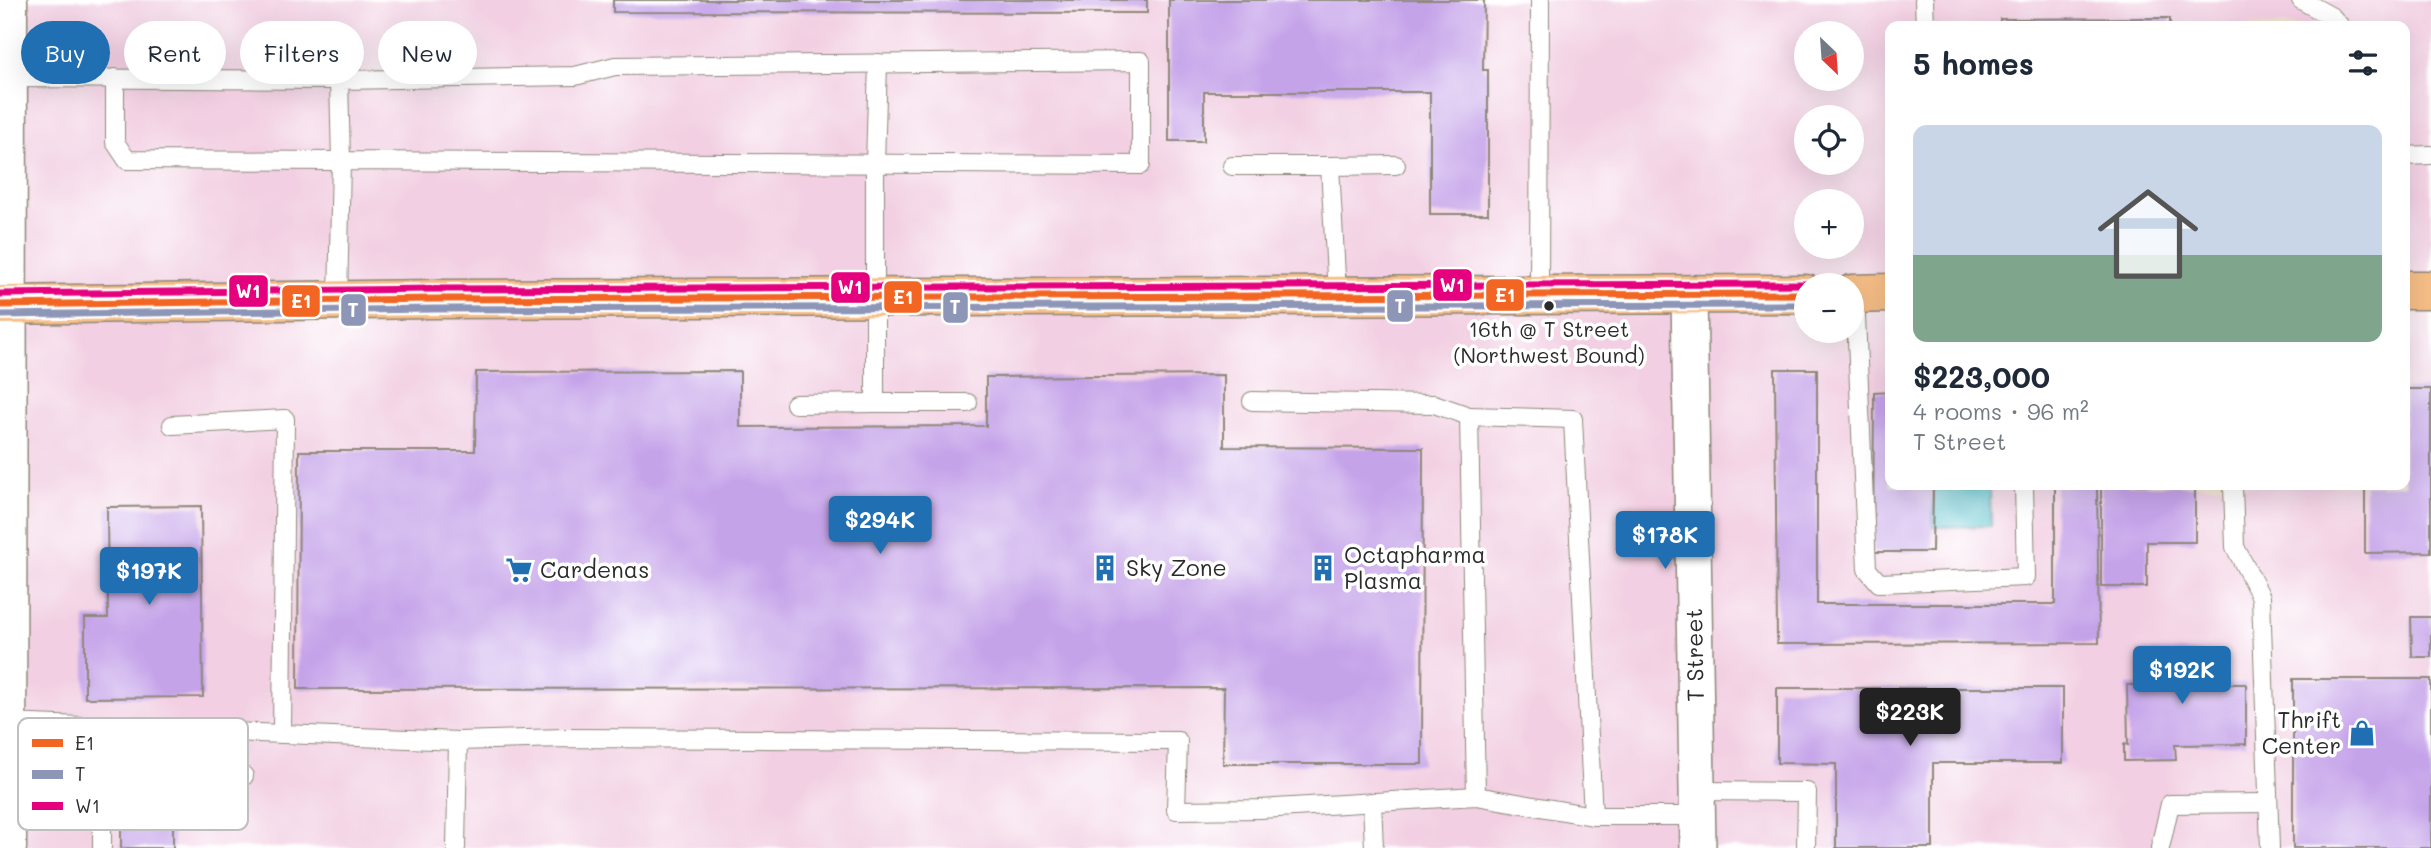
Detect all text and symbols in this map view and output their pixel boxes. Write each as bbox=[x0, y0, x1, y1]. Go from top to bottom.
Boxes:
chip: Buy bbox=[21, 21, 110, 84]
chip: Rent bbox=[124, 21, 226, 84]
chip: Filters bbox=[240, 21, 364, 84]
chip: New bbox=[378, 21, 477, 84]
north arrow bbox=[1794, 21, 1864, 91]
map controls bbox=[1794, 21, 1864, 343]
text: 5 homes bbox=[1913, 43, 2034, 83]
icon: filters bbox=[2344, 44, 2382, 82]
button: locate bbox=[1794, 105, 1864, 175]
icon: home bbox=[2085, 171, 2211, 297]
button: + bbox=[1794, 189, 1864, 259]
line badge: W1 bbox=[1432, 268, 1473, 302]
line badge: W1 bbox=[830, 271, 871, 304]
text: W1 bbox=[1440, 272, 1464, 297]
button: − bbox=[1794, 273, 1864, 343]
line badge: W1 bbox=[228, 274, 269, 308]
text: W1 bbox=[838, 274, 862, 299]
text: W1 bbox=[236, 278, 260, 303]
line badge: E1 bbox=[1485, 278, 1525, 312]
line badge: E1 bbox=[883, 280, 923, 314]
text: E1 bbox=[1495, 282, 1515, 307]
line badge: E1 bbox=[281, 284, 321, 318]
text: E1 bbox=[893, 284, 913, 309]
text: E1 bbox=[291, 288, 311, 313]
line badge: T bbox=[1386, 289, 1414, 323]
line badge: T bbox=[942, 291, 969, 324]
line badge: T bbox=[340, 293, 367, 327]
text: T bbox=[1394, 293, 1406, 318]
text: T bbox=[949, 294, 961, 319]
text: T bbox=[347, 297, 359, 322]
marker: 16th @ T Street (Northwest Bound) bbox=[1542, 299, 1556, 313]
place label: 16th @ T Street (Northwest Bound) bbox=[1453, 315, 1645, 368]
text: $223,000 bbox=[1913, 356, 2050, 396]
text: 4 rooms · 96 m² bbox=[1913, 396, 2089, 426]
text: T Street bbox=[1913, 426, 2006, 456]
pin: $294K bbox=[831, 496, 929, 556]
text: $294K bbox=[845, 504, 915, 534]
pin: $178K bbox=[1616, 512, 1714, 571]
text: $178K bbox=[1632, 519, 1698, 549]
place label: Octapharma Plasma bbox=[1344, 539, 1486, 595]
pin: $197K bbox=[100, 548, 198, 607]
place label: Sky Zone bbox=[1126, 552, 1227, 582]
building icon: Sky Zone bbox=[1090, 553, 1120, 583]
building icon: Octapharma Plasma bbox=[1308, 553, 1338, 583]
place label: Cardenas bbox=[540, 554, 649, 584]
text: $197K bbox=[116, 555, 182, 585]
supermarket icon: Cardenas bbox=[504, 555, 534, 585]
street label: T Street bbox=[1678, 608, 1710, 702]
pin: $192K bbox=[2133, 646, 2231, 706]
text: $192K bbox=[2149, 654, 2215, 684]
pin: $223K bbox=[1861, 688, 1959, 748]
text: $223K bbox=[1876, 696, 1944, 726]
place label: Thrift Center bbox=[2262, 704, 2341, 760]
legend bbox=[18, 718, 248, 830]
shop icon: Thrift Center bbox=[2347, 718, 2377, 748]
text: E1 bbox=[75, 730, 94, 755]
text: T bbox=[75, 761, 86, 786]
text: W1 bbox=[75, 793, 100, 818]

